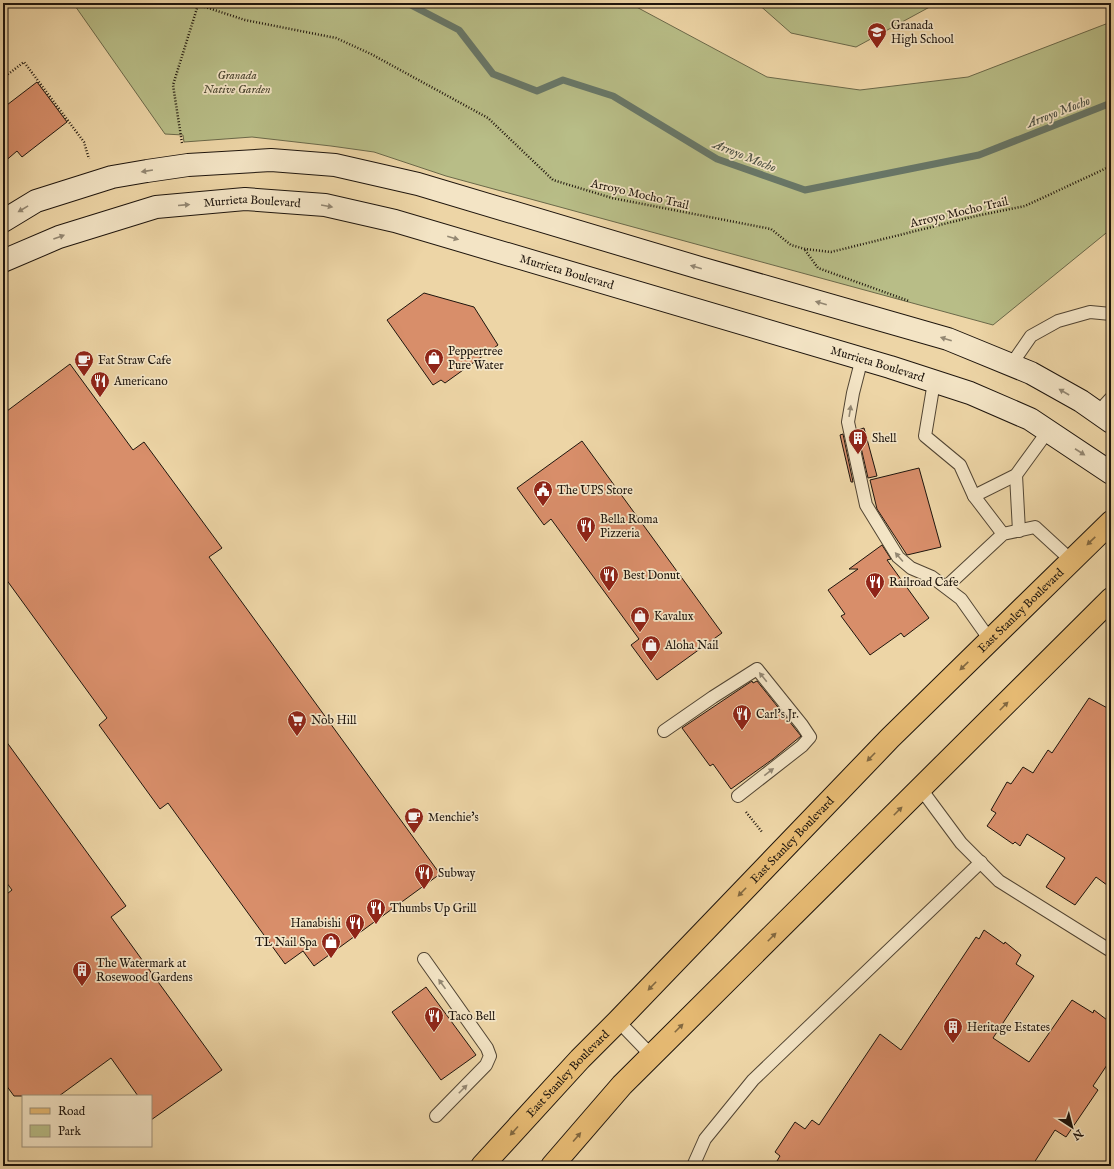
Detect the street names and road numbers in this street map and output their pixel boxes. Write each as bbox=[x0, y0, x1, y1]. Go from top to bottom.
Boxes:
street label: Arroyo Mocho Trail bbox=[588, 176, 691, 213]
street label: Murrieta Boulevard bbox=[203, 192, 302, 211]
street label: Arroyo Mocho Trail bbox=[908, 194, 1010, 231]
street label: Murrieta Boulevard bbox=[518, 251, 616, 293]
street label: Murrieta Boulevard bbox=[829, 343, 927, 386]
street label: East Stanley Boulevard bbox=[975, 565, 1068, 656]
street label: East Stanley Boulevard bbox=[747, 793, 838, 887]
street label: East Stanley Boulevard bbox=[523, 1027, 613, 1121]

